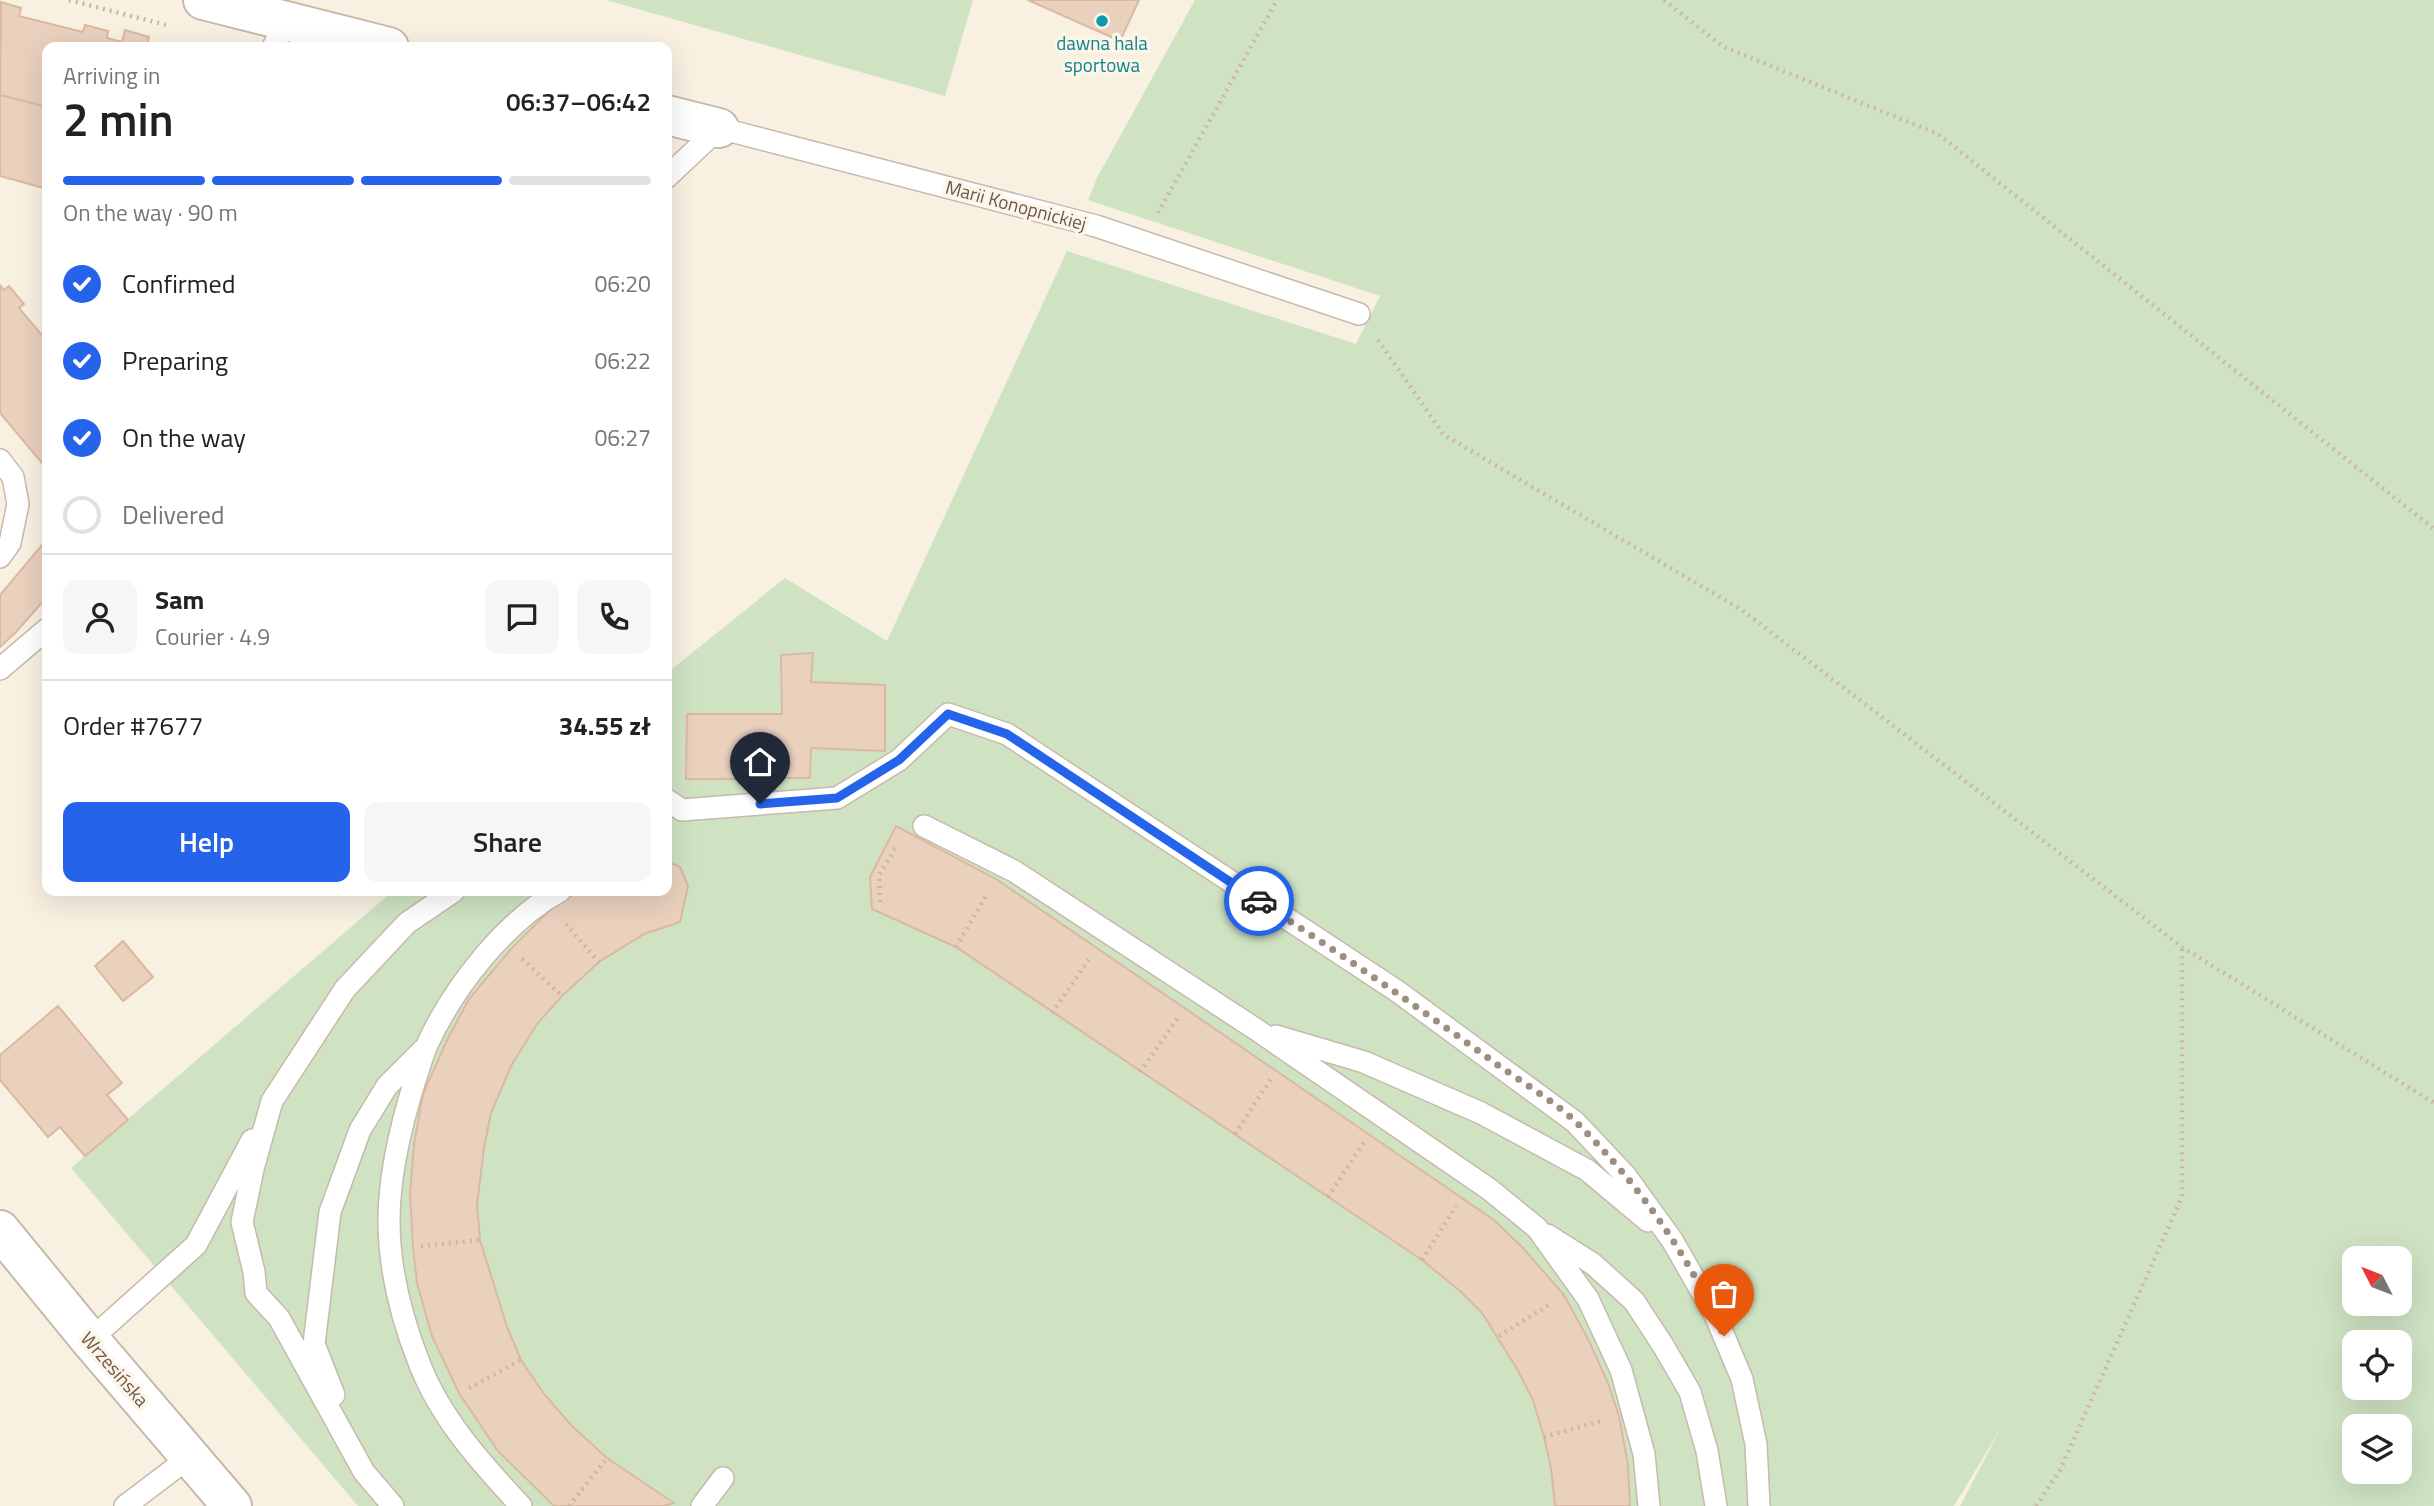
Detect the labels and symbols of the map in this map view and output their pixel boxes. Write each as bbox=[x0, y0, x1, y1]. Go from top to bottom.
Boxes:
marker: dawna hala sportowa bbox=[1094, 13, 1110, 29]
place label: dawna hala sportowa bbox=[1056, 28, 1148, 79]
street label: Marii Konopnickiej bbox=[942, 172, 1090, 237]
pin bbox=[730, 732, 790, 804]
courier bbox=[1224, 866, 1294, 936]
north arrow bbox=[2342, 1246, 2412, 1316]
pin bbox=[1694, 1264, 1754, 1336]
street label: Wrzesińska bbox=[74, 1324, 157, 1413]

